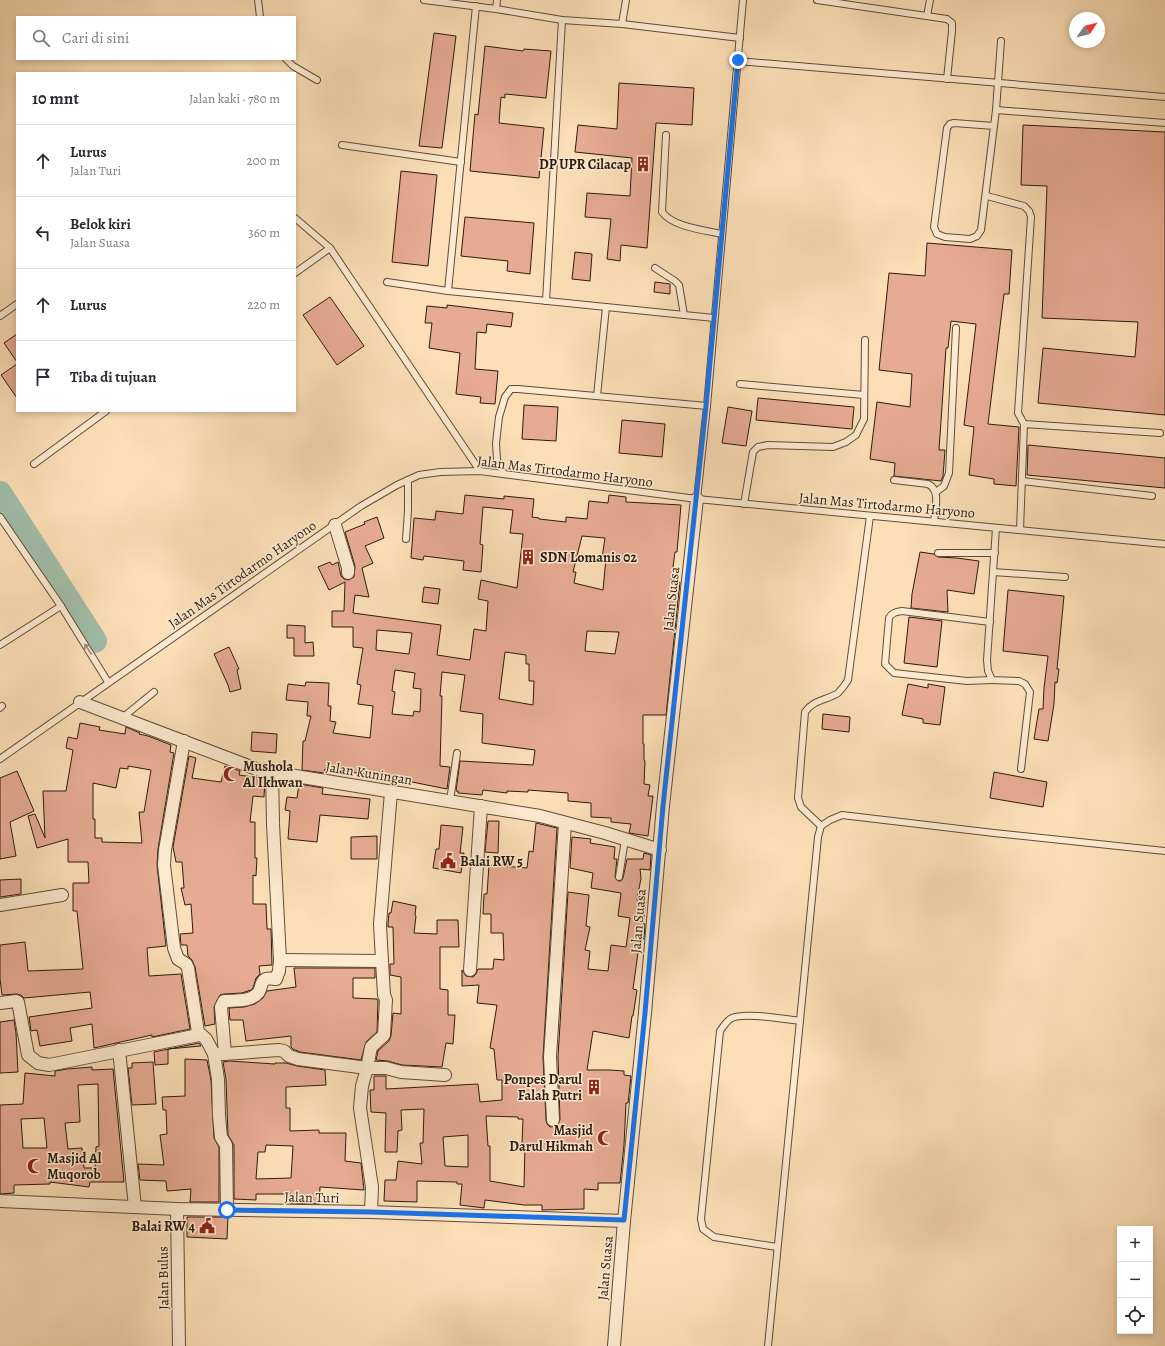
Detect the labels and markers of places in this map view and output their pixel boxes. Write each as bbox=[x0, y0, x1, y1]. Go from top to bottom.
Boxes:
place label: DP UPR Cilacap bbox=[539, 155, 631, 174]
building icon: DP UPR Cilacap bbox=[634, 155, 652, 173]
building icon: SDN Lomanis 02 bbox=[519, 548, 537, 566]
place label: SDN Lomanis 02 bbox=[540, 548, 637, 567]
place label: Mushola Al Ikhwan bbox=[242, 757, 303, 792]
mosque icon: Mushola Al Ikhwan bbox=[222, 765, 240, 783]
public building icon: Balai RW 5 bbox=[439, 852, 457, 870]
place label: Balai RW 5 bbox=[460, 852, 523, 871]
place label: Ponpes Darul Falah Putri bbox=[504, 1070, 582, 1105]
building icon: Ponpes Darul Falah Putri bbox=[585, 1078, 603, 1096]
place label: Masjid Darul Hikmah bbox=[509, 1121, 593, 1156]
mosque icon: Masjid Darul Hikmah bbox=[596, 1129, 614, 1147]
place label: Masjid Al Muqorob bbox=[47, 1149, 102, 1184]
mosque icon: Masjid Al Muqorob bbox=[26, 1157, 44, 1175]
place label: Balai RW 4 bbox=[132, 1217, 195, 1236]
public building icon: Balai RW 4 bbox=[198, 1217, 216, 1235]

